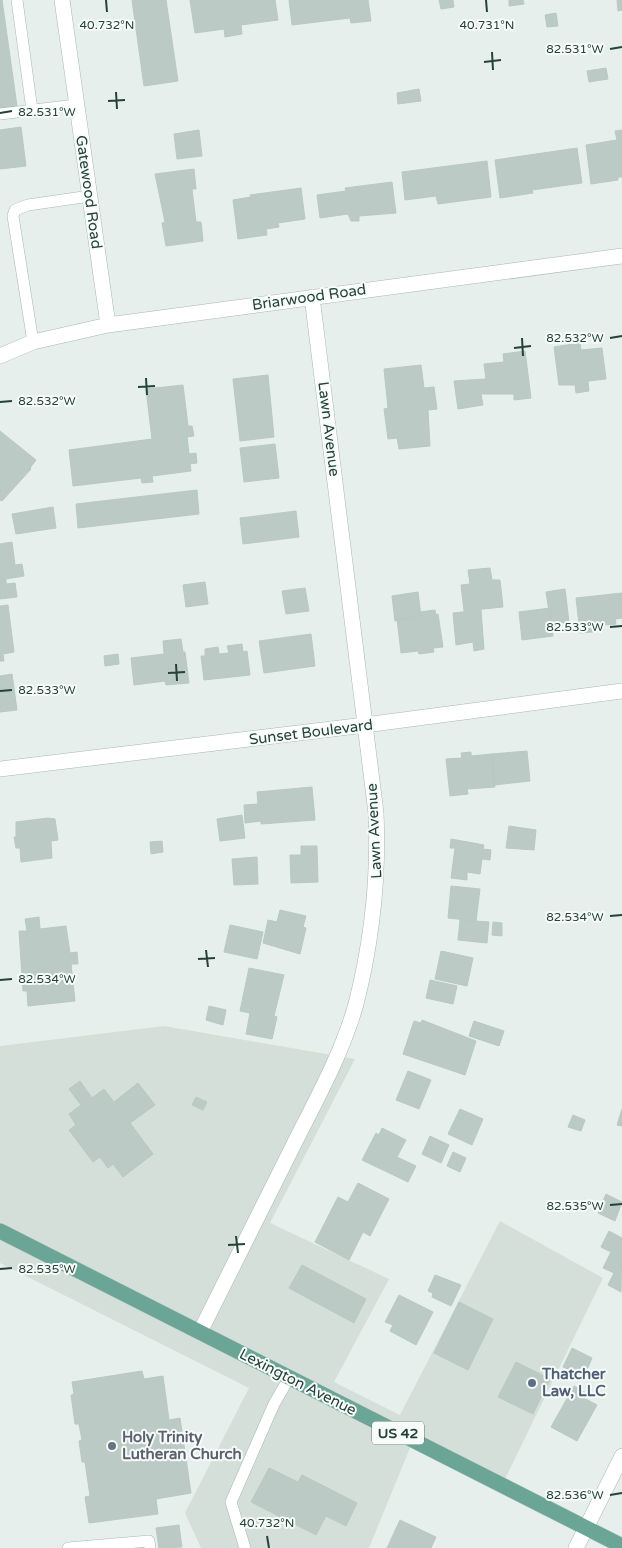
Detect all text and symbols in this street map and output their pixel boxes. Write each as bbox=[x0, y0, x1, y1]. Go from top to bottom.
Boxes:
text: 40.732°N bbox=[80, 18, 134, 32]
text: 40.731°N bbox=[460, 18, 514, 32]
text: 82.531°W bbox=[546, 42, 604, 56]
text: 82.531°W bbox=[18, 105, 76, 119]
street label: Gatewood Road bbox=[72, 134, 106, 250]
street label: Briarwood Road bbox=[251, 280, 367, 314]
text: 82.532°W bbox=[546, 331, 604, 345]
street label: Lawn Avenue bbox=[314, 380, 344, 478]
text: 82.532°W bbox=[18, 394, 76, 408]
text: 82.533°W bbox=[546, 620, 604, 634]
text: 82.533°W bbox=[18, 683, 76, 697]
street label: Sunset Boulevard bbox=[248, 715, 374, 749]
street label: Lawn Avenue bbox=[363, 783, 385, 879]
text: 82.534°W bbox=[546, 910, 604, 924]
text: 82.534°W bbox=[18, 972, 76, 986]
text: 82.535°W bbox=[546, 1199, 604, 1213]
text: 82.535°W bbox=[18, 1262, 76, 1276]
street label: Lexington Avenue bbox=[236, 1345, 360, 1419]
place label: Thatcher Law, LLC bbox=[541, 1365, 606, 1400]
marker: Thatcher Law, LLC bbox=[526, 1377, 538, 1389]
road number: US 42 bbox=[372, 1422, 424, 1445]
place label: Holy Trinity Lutheran Church bbox=[122, 1428, 242, 1463]
marker: Holy Trinity Lutheran Church bbox=[106, 1440, 118, 1452]
text: 82.536°W bbox=[546, 1488, 604, 1502]
text: 40.732°N bbox=[240, 1516, 294, 1530]

